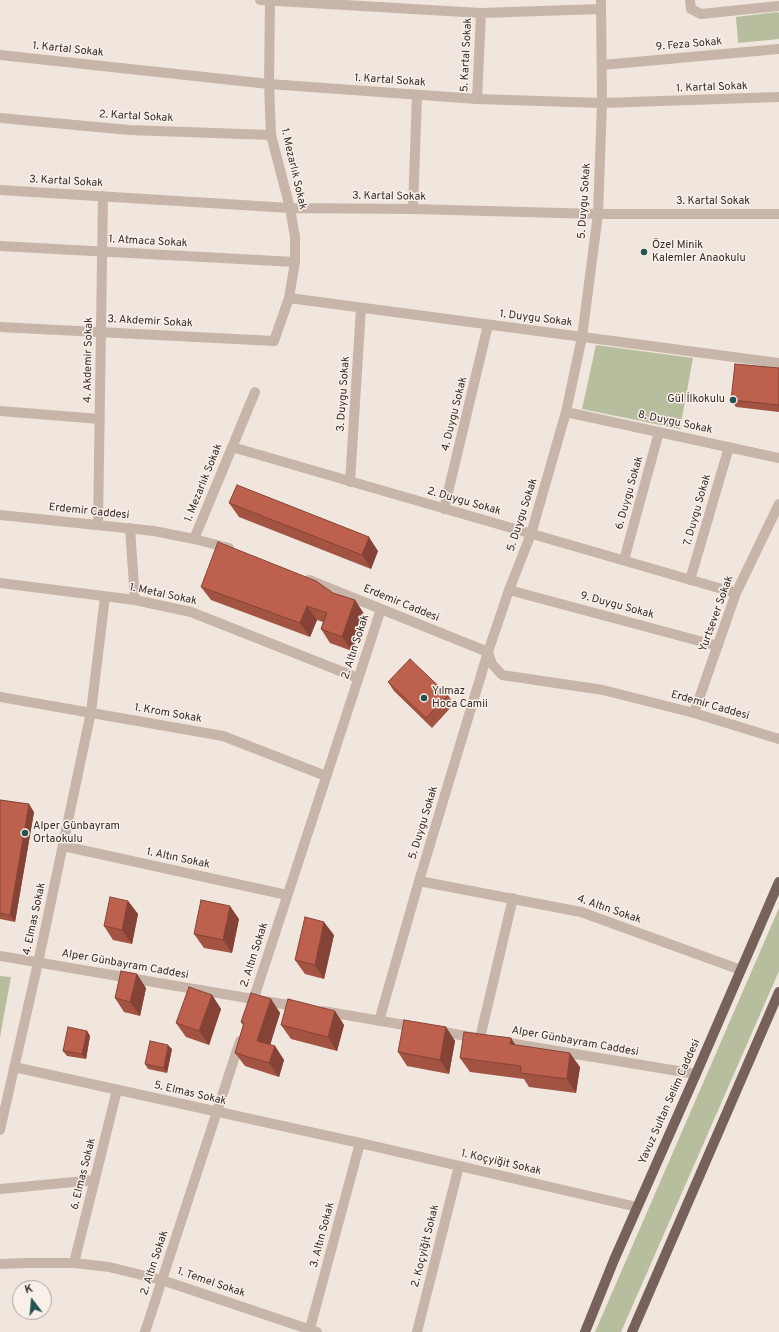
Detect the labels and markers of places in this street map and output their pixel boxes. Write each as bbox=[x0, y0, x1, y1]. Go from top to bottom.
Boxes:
place label: Özel Minik Kalemler Anaokulu bbox=[652, 239, 746, 265]
marker: Özel Minik Kalemler Anaokulu bbox=[639, 247, 649, 257]
place label: Gül İlkokulu bbox=[667, 393, 725, 407]
marker: Gül İlkokulu bbox=[728, 395, 738, 405]
place label: Yılmaz Hoca Camii bbox=[432, 685, 488, 711]
marker: Yılmaz Hoca Camii bbox=[419, 693, 429, 703]
place label: Alper Günbayram Ortaokulu bbox=[33, 820, 120, 846]
marker: Alper Günbayram Ortaokulu bbox=[20, 828, 30, 838]

